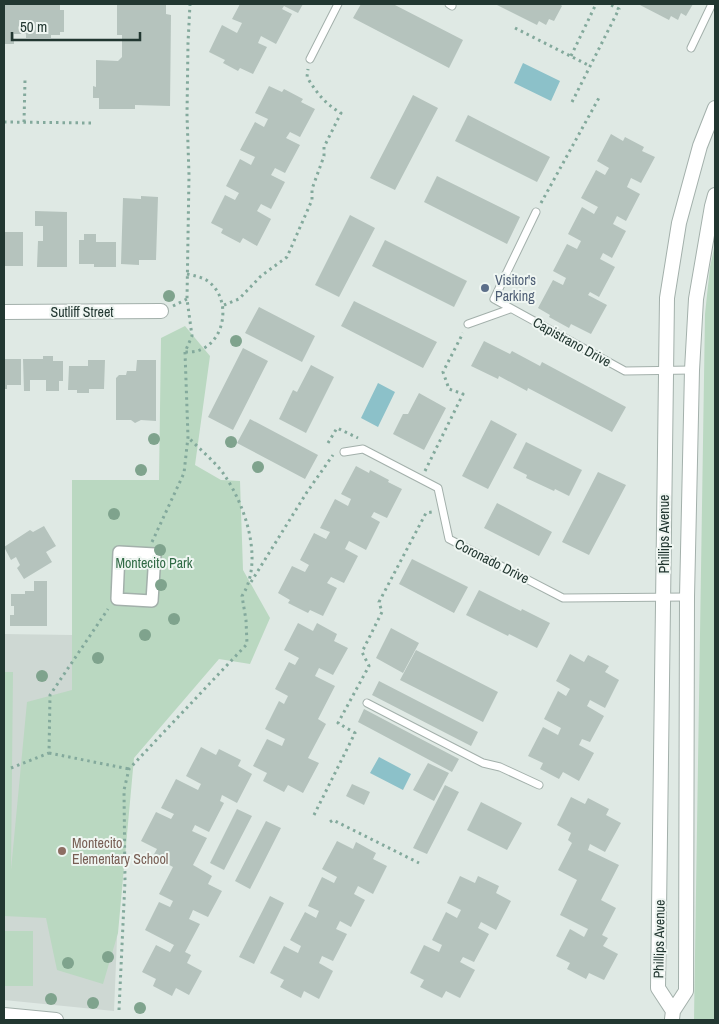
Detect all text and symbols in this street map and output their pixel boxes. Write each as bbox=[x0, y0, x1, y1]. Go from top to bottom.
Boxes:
scale bar bbox=[12, 10, 140, 42]
text: 50 m bbox=[20, 16, 47, 37]
place label: Visitor's Parking bbox=[495, 271, 536, 305]
marker: Visitor's Parking bbox=[479, 282, 491, 294]
street label: Sutliff Street bbox=[51, 303, 114, 321]
street label: Capistrano Drive bbox=[530, 313, 614, 371]
street label: Phillips Avenue bbox=[655, 495, 673, 573]
street label: Coronado Drive bbox=[452, 535, 532, 587]
park label: Montecito Park bbox=[115, 554, 193, 572]
place label: Montecito Elementary School bbox=[72, 834, 168, 868]
marker: Montecito Elementary School bbox=[56, 845, 68, 857]
street label: Phillips Avenue bbox=[649, 899, 669, 979]

